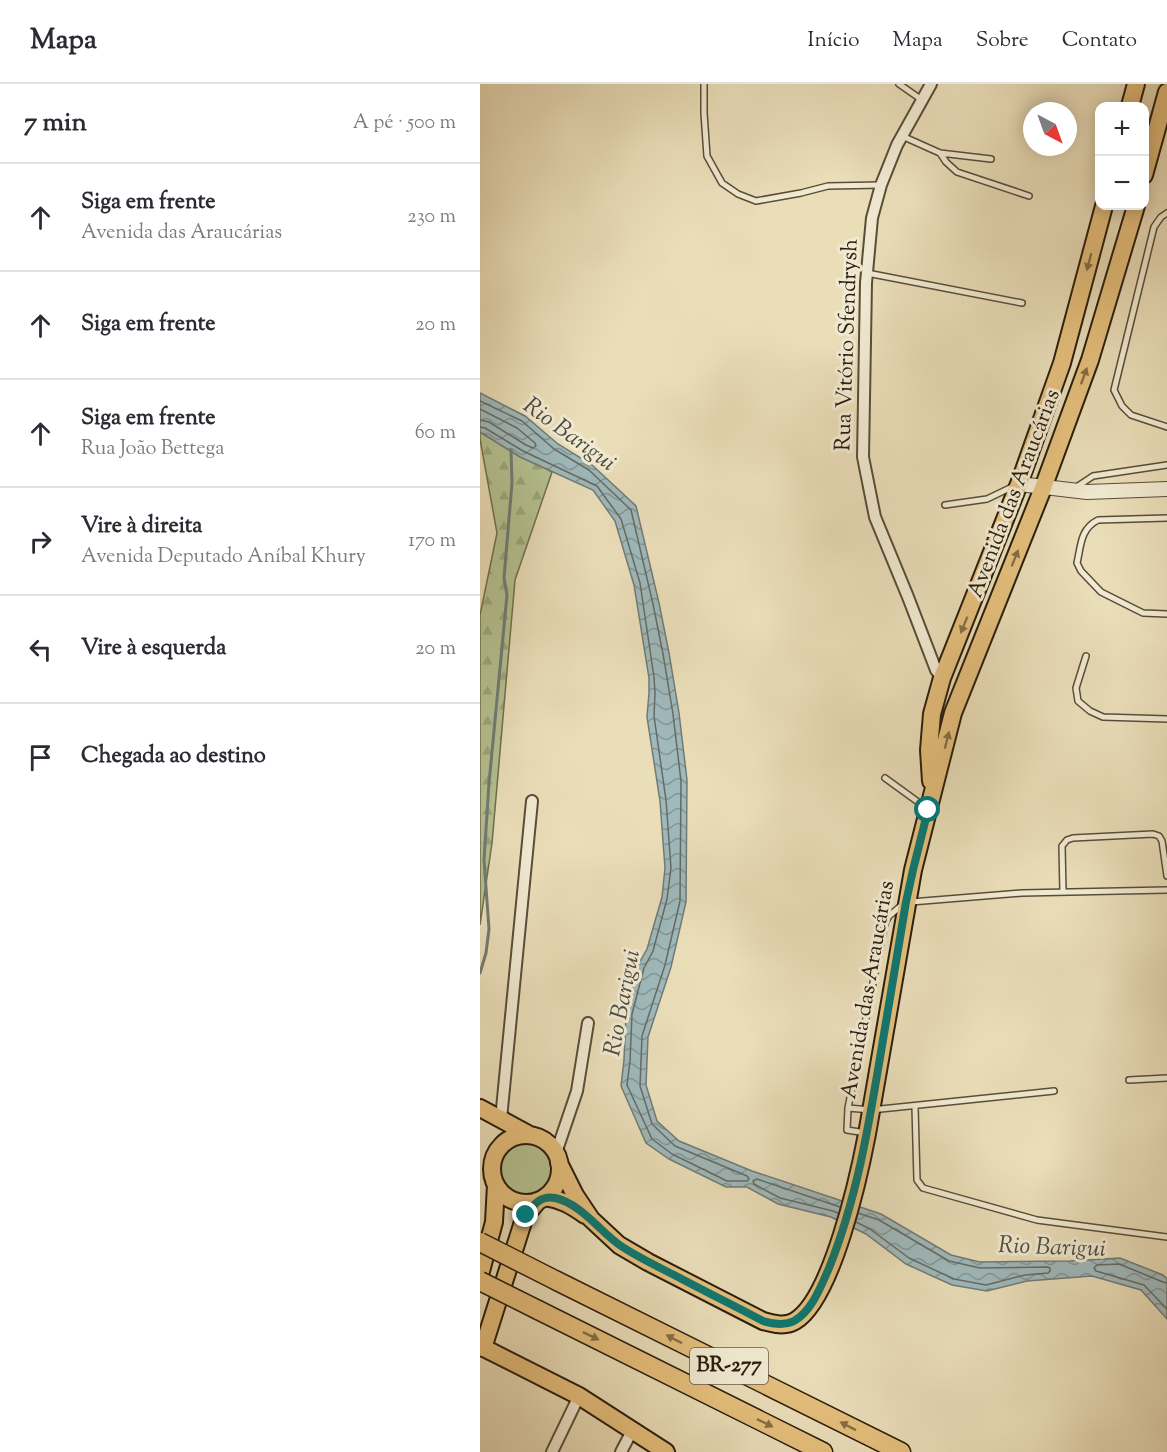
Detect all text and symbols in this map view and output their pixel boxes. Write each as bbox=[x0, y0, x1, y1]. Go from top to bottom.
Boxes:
text: Mapa bbox=[30, 21, 97, 61]
text: Início bbox=[808, 26, 860, 56]
text: Mapa bbox=[893, 26, 943, 56]
text: Sobre bbox=[976, 26, 1029, 56]
text: Contato bbox=[1062, 26, 1137, 56]
north arrow bbox=[1023, 102, 1077, 156]
map controls bbox=[1095, 102, 1149, 210]
button: + bbox=[1095, 102, 1149, 156]
text: 7 min bbox=[24, 105, 87, 142]
text: A pé · 500 m bbox=[353, 109, 456, 138]
button: − bbox=[1095, 156, 1149, 210]
text: Siga em frente bbox=[81, 187, 216, 219]
icon: ahead bbox=[24, 201, 57, 234]
text: 230 m bbox=[407, 203, 456, 232]
text: Avenida das Araucárias bbox=[81, 219, 282, 248]
street label: Rua Vitório Sfendrysh bbox=[828, 238, 868, 452]
one-way arrow bbox=[1084, 253, 1093, 271]
icon: ahead bbox=[24, 309, 57, 342]
text: Siga em frente bbox=[81, 309, 216, 341]
text: 20 m bbox=[415, 311, 456, 340]
one-way arrow bbox=[1080, 367, 1090, 385]
street label: Avenida das Araucárias bbox=[960, 385, 1070, 603]
water label: Rio Barigui bbox=[516, 390, 622, 480]
text: Siga em frente bbox=[81, 403, 216, 435]
icon: ahead bbox=[24, 417, 57, 450]
text: 60 m bbox=[415, 419, 456, 448]
text: Rua João Bettega bbox=[81, 435, 224, 464]
text: Vire à direita bbox=[81, 511, 203, 543]
icon: right bbox=[24, 525, 57, 558]
text: 170 m bbox=[408, 527, 456, 556]
text: Avenida Deputado Aníbal Khury bbox=[81, 543, 366, 572]
one-way arrow bbox=[1011, 549, 1020, 567]
one-way arrow bbox=[959, 616, 969, 634]
icon: left bbox=[24, 633, 57, 666]
text: Vire à esquerda bbox=[81, 633, 226, 665]
text: 20 m bbox=[415, 635, 456, 664]
one-way arrow bbox=[942, 731, 952, 749]
icon: arrive bbox=[24, 741, 57, 774]
text: Chegada ao destino bbox=[81, 741, 266, 773]
route start bbox=[914, 796, 940, 822]
street label: Avenida das Araucárias bbox=[834, 878, 904, 1102]
water label: Rio Barigui bbox=[596, 947, 650, 1059]
route end bbox=[512, 1201, 538, 1227]
water label: Rio Barigui bbox=[998, 1229, 1106, 1267]
one-way arrow bbox=[582, 1332, 599, 1341]
one-way arrow bbox=[665, 1334, 682, 1344]
road number: BR-277 bbox=[690, 1348, 768, 1384]
one-way arrow bbox=[757, 1418, 774, 1428]
one-way arrow bbox=[840, 1421, 857, 1431]

